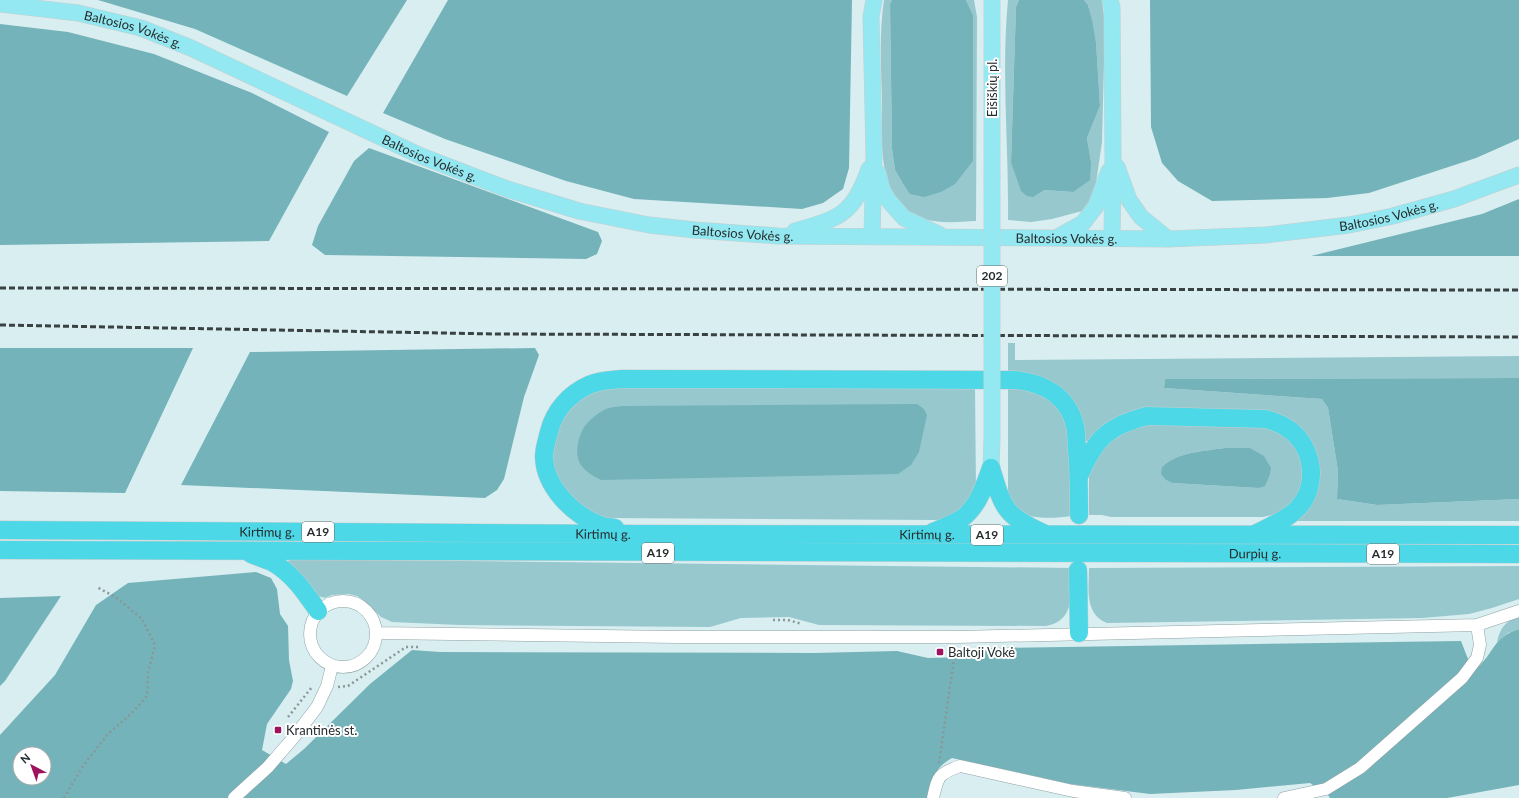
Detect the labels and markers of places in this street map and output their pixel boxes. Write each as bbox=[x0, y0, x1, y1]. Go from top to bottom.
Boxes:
place label: Baltoji Vokė bbox=[948, 644, 1015, 660]
marker: Baltoji Vokė bbox=[935, 647, 945, 657]
place label: Krantinės st. bbox=[286, 722, 357, 738]
marker: Krantinės st. bbox=[273, 725, 283, 735]

